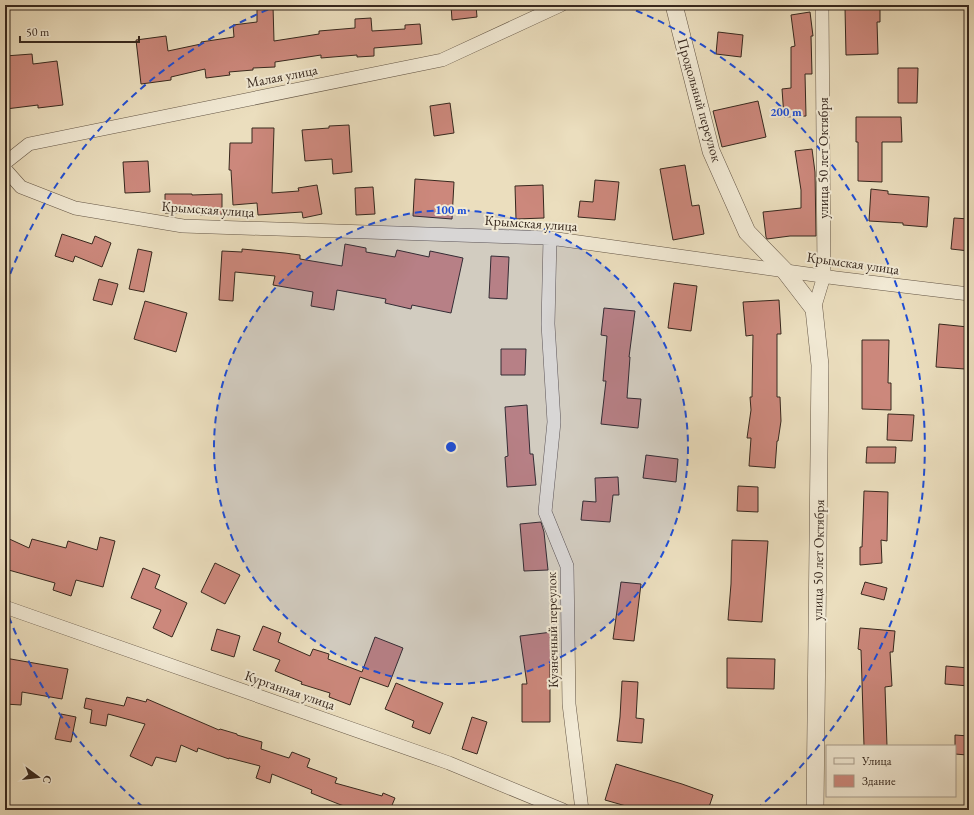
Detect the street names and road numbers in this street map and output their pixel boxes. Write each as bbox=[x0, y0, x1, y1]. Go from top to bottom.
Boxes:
street label: Продольный переулок bbox=[674, 36, 726, 164]
street label: Малая улица bbox=[245, 60, 319, 92]
street label: улица 50 лет Октября bbox=[814, 97, 832, 219]
street label: Крымская улица bbox=[161, 197, 255, 221]
street label: Крымская улица bbox=[484, 211, 578, 235]
street label: Крымская улица bbox=[806, 248, 901, 278]
street label: улица 50 лет Октября bbox=[808, 499, 828, 621]
street label: Кузнечный переулок bbox=[542, 571, 562, 688]
street label: Курганная улица bbox=[242, 666, 338, 714]

